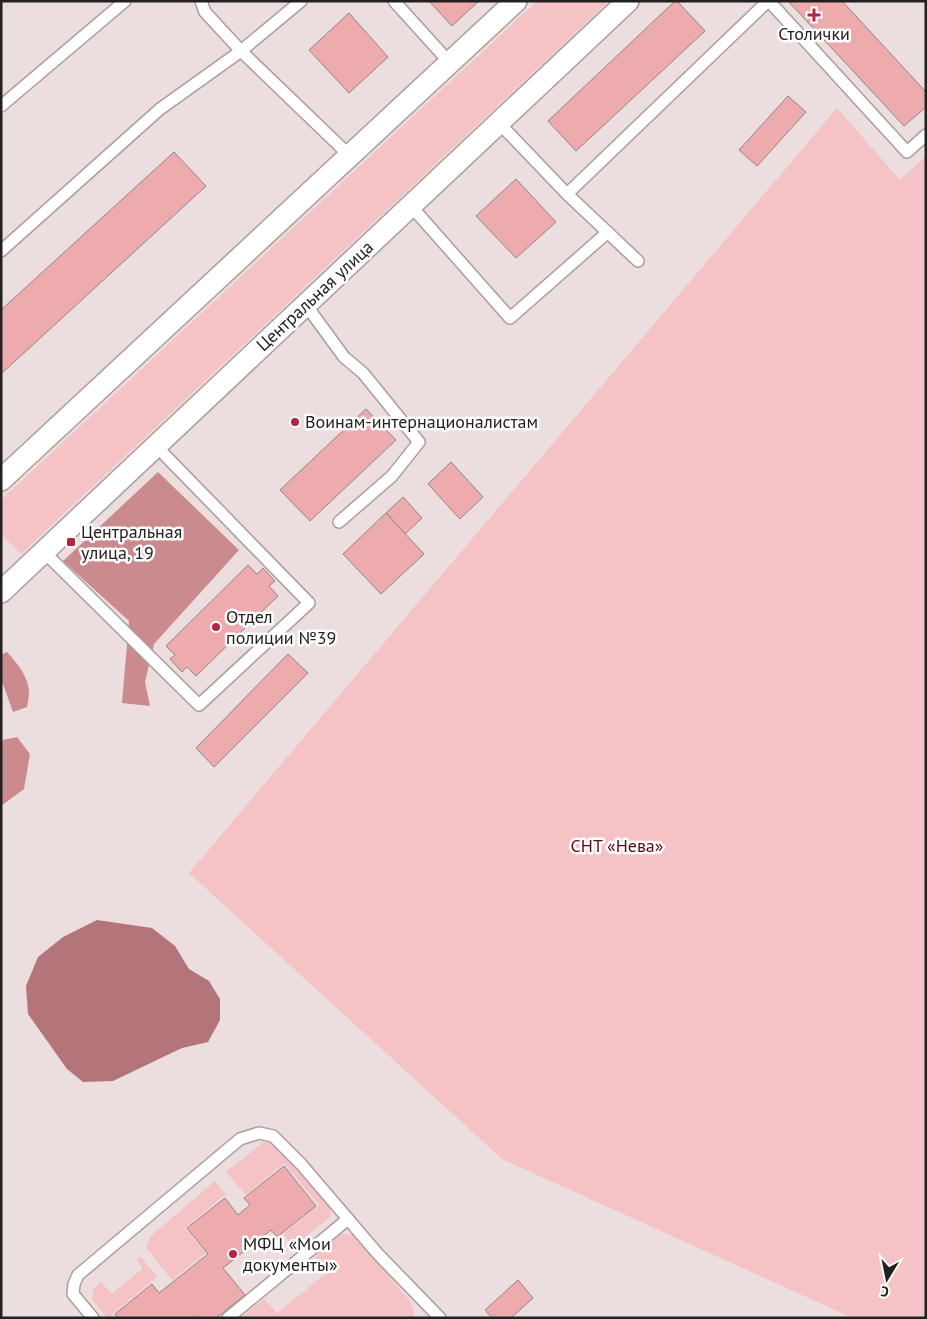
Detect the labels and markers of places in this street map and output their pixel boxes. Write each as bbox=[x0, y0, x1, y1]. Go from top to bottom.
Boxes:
marker: Столички bbox=[808, 9, 820, 21]
place label: Столички bbox=[778, 22, 850, 45]
place label: Воинам-интернационалистам bbox=[305, 410, 538, 433]
marker: Воинам-интернационалистам bbox=[289, 416, 301, 428]
place label: Центральная улица, 19 bbox=[81, 520, 182, 564]
marker: Центральная улица, 19 bbox=[65, 536, 77, 548]
place label: Отдел полиции №39 bbox=[226, 605, 336, 649]
marker: Отдел полиции №39 bbox=[210, 621, 222, 633]
place label: МФЦ «Мои документы» bbox=[243, 1232, 338, 1276]
marker: МФЦ «Мои документы» bbox=[227, 1248, 239, 1260]

